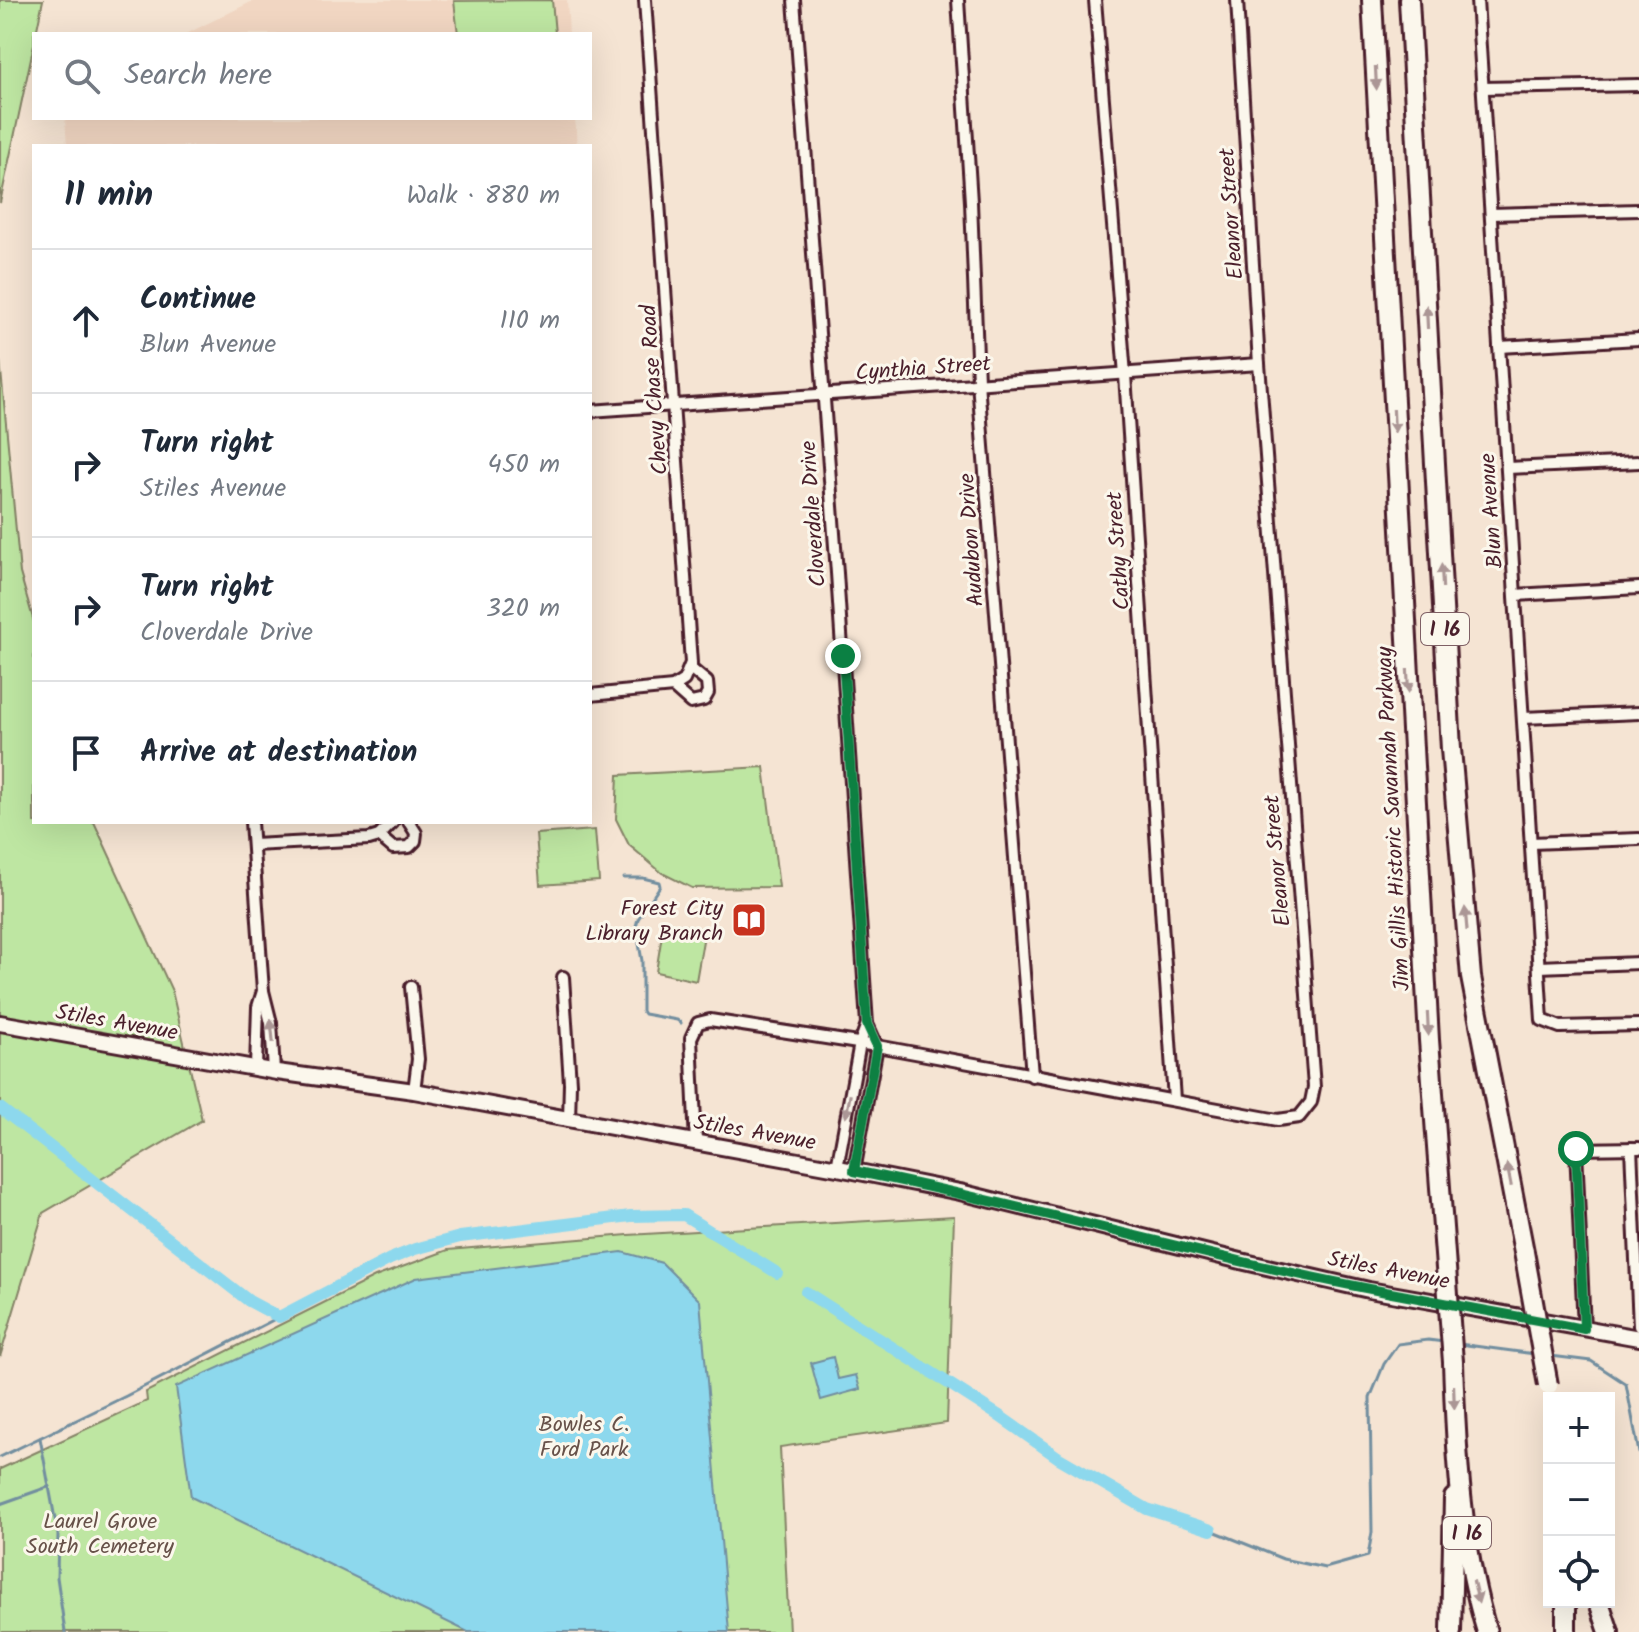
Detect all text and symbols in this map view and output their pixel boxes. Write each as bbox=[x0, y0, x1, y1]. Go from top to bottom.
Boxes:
search box bbox=[32, 32, 592, 120]
text: Search here bbox=[124, 52, 272, 100]
icon: search bbox=[60, 54, 104, 98]
one-way arrow bbox=[1370, 66, 1383, 91]
street label: Eleanor Street bbox=[1210, 146, 1255, 281]
text: 11 min bbox=[64, 169, 153, 223]
text: Walk · 880 m bbox=[406, 175, 560, 217]
text: Continue bbox=[140, 276, 256, 324]
icon: ahead bbox=[64, 299, 108, 343]
text: 110 m bbox=[500, 300, 560, 342]
street label: Chevy Chase Road bbox=[632, 302, 679, 476]
one-way arrow bbox=[1420, 304, 1433, 329]
text: Blun Avenue bbox=[140, 324, 276, 366]
street label: Cynthia Street bbox=[854, 347, 993, 392]
one-way arrow bbox=[1387, 409, 1400, 434]
text: Turn right bbox=[140, 420, 273, 468]
street label: Cloverdale Drive bbox=[792, 440, 837, 588]
icon: right bbox=[64, 443, 108, 487]
text: 450 m bbox=[488, 444, 560, 486]
street label: Blun Avenue bbox=[1471, 452, 1514, 570]
text: Stiles Avenue bbox=[140, 468, 286, 510]
street label: Audubon Drive bbox=[950, 472, 995, 608]
street label: Cathy Street bbox=[1098, 490, 1141, 611]
one-way arrow bbox=[1435, 563, 1448, 588]
text: Turn right bbox=[140, 564, 273, 612]
icon: right bbox=[64, 587, 108, 631]
text: 320 m bbox=[486, 588, 560, 630]
text: Cloverdale Drive bbox=[140, 612, 313, 654]
road number: I 16 bbox=[1421, 613, 1469, 645]
route end bbox=[825, 638, 861, 674]
street label: Jim Gillis Historic Savannah Parkway bbox=[1368, 645, 1421, 992]
one-way arrow bbox=[1402, 669, 1415, 694]
text: Arrive at destination bbox=[140, 729, 417, 777]
icon: arrive bbox=[64, 731, 108, 775]
street label: Eleanor Street bbox=[1255, 793, 1302, 928]
place label: Forest City Library Branch bbox=[585, 892, 724, 952]
library icon: Forest City Library Branch bbox=[730, 901, 768, 939]
one-way arrow bbox=[1459, 906, 1472, 931]
street label: Stiles Avenue bbox=[53, 995, 181, 1051]
one-way arrow bbox=[1422, 1012, 1435, 1037]
one-way arrow bbox=[265, 1018, 278, 1043]
one-way arrow bbox=[841, 1094, 853, 1119]
street label: Stiles Avenue bbox=[691, 1105, 819, 1161]
route start bbox=[1558, 1131, 1594, 1167]
one-way arrow bbox=[1502, 1163, 1515, 1188]
street label: Stiles Avenue bbox=[1324, 1242, 1453, 1300]
one-way arrow bbox=[1448, 1385, 1461, 1410]
map controls bbox=[1543, 1392, 1615, 1608]
button: + bbox=[1543, 1392, 1615, 1464]
park label: Bowles C. Ford Park bbox=[539, 1408, 629, 1468]
button: − bbox=[1543, 1464, 1615, 1536]
park label: Laurel Grove South Cemetery bbox=[26, 1505, 175, 1565]
road number: I 16 bbox=[1443, 1517, 1491, 1549]
button: locate bbox=[1543, 1536, 1615, 1608]
one-way arrow bbox=[1470, 1580, 1483, 1605]

